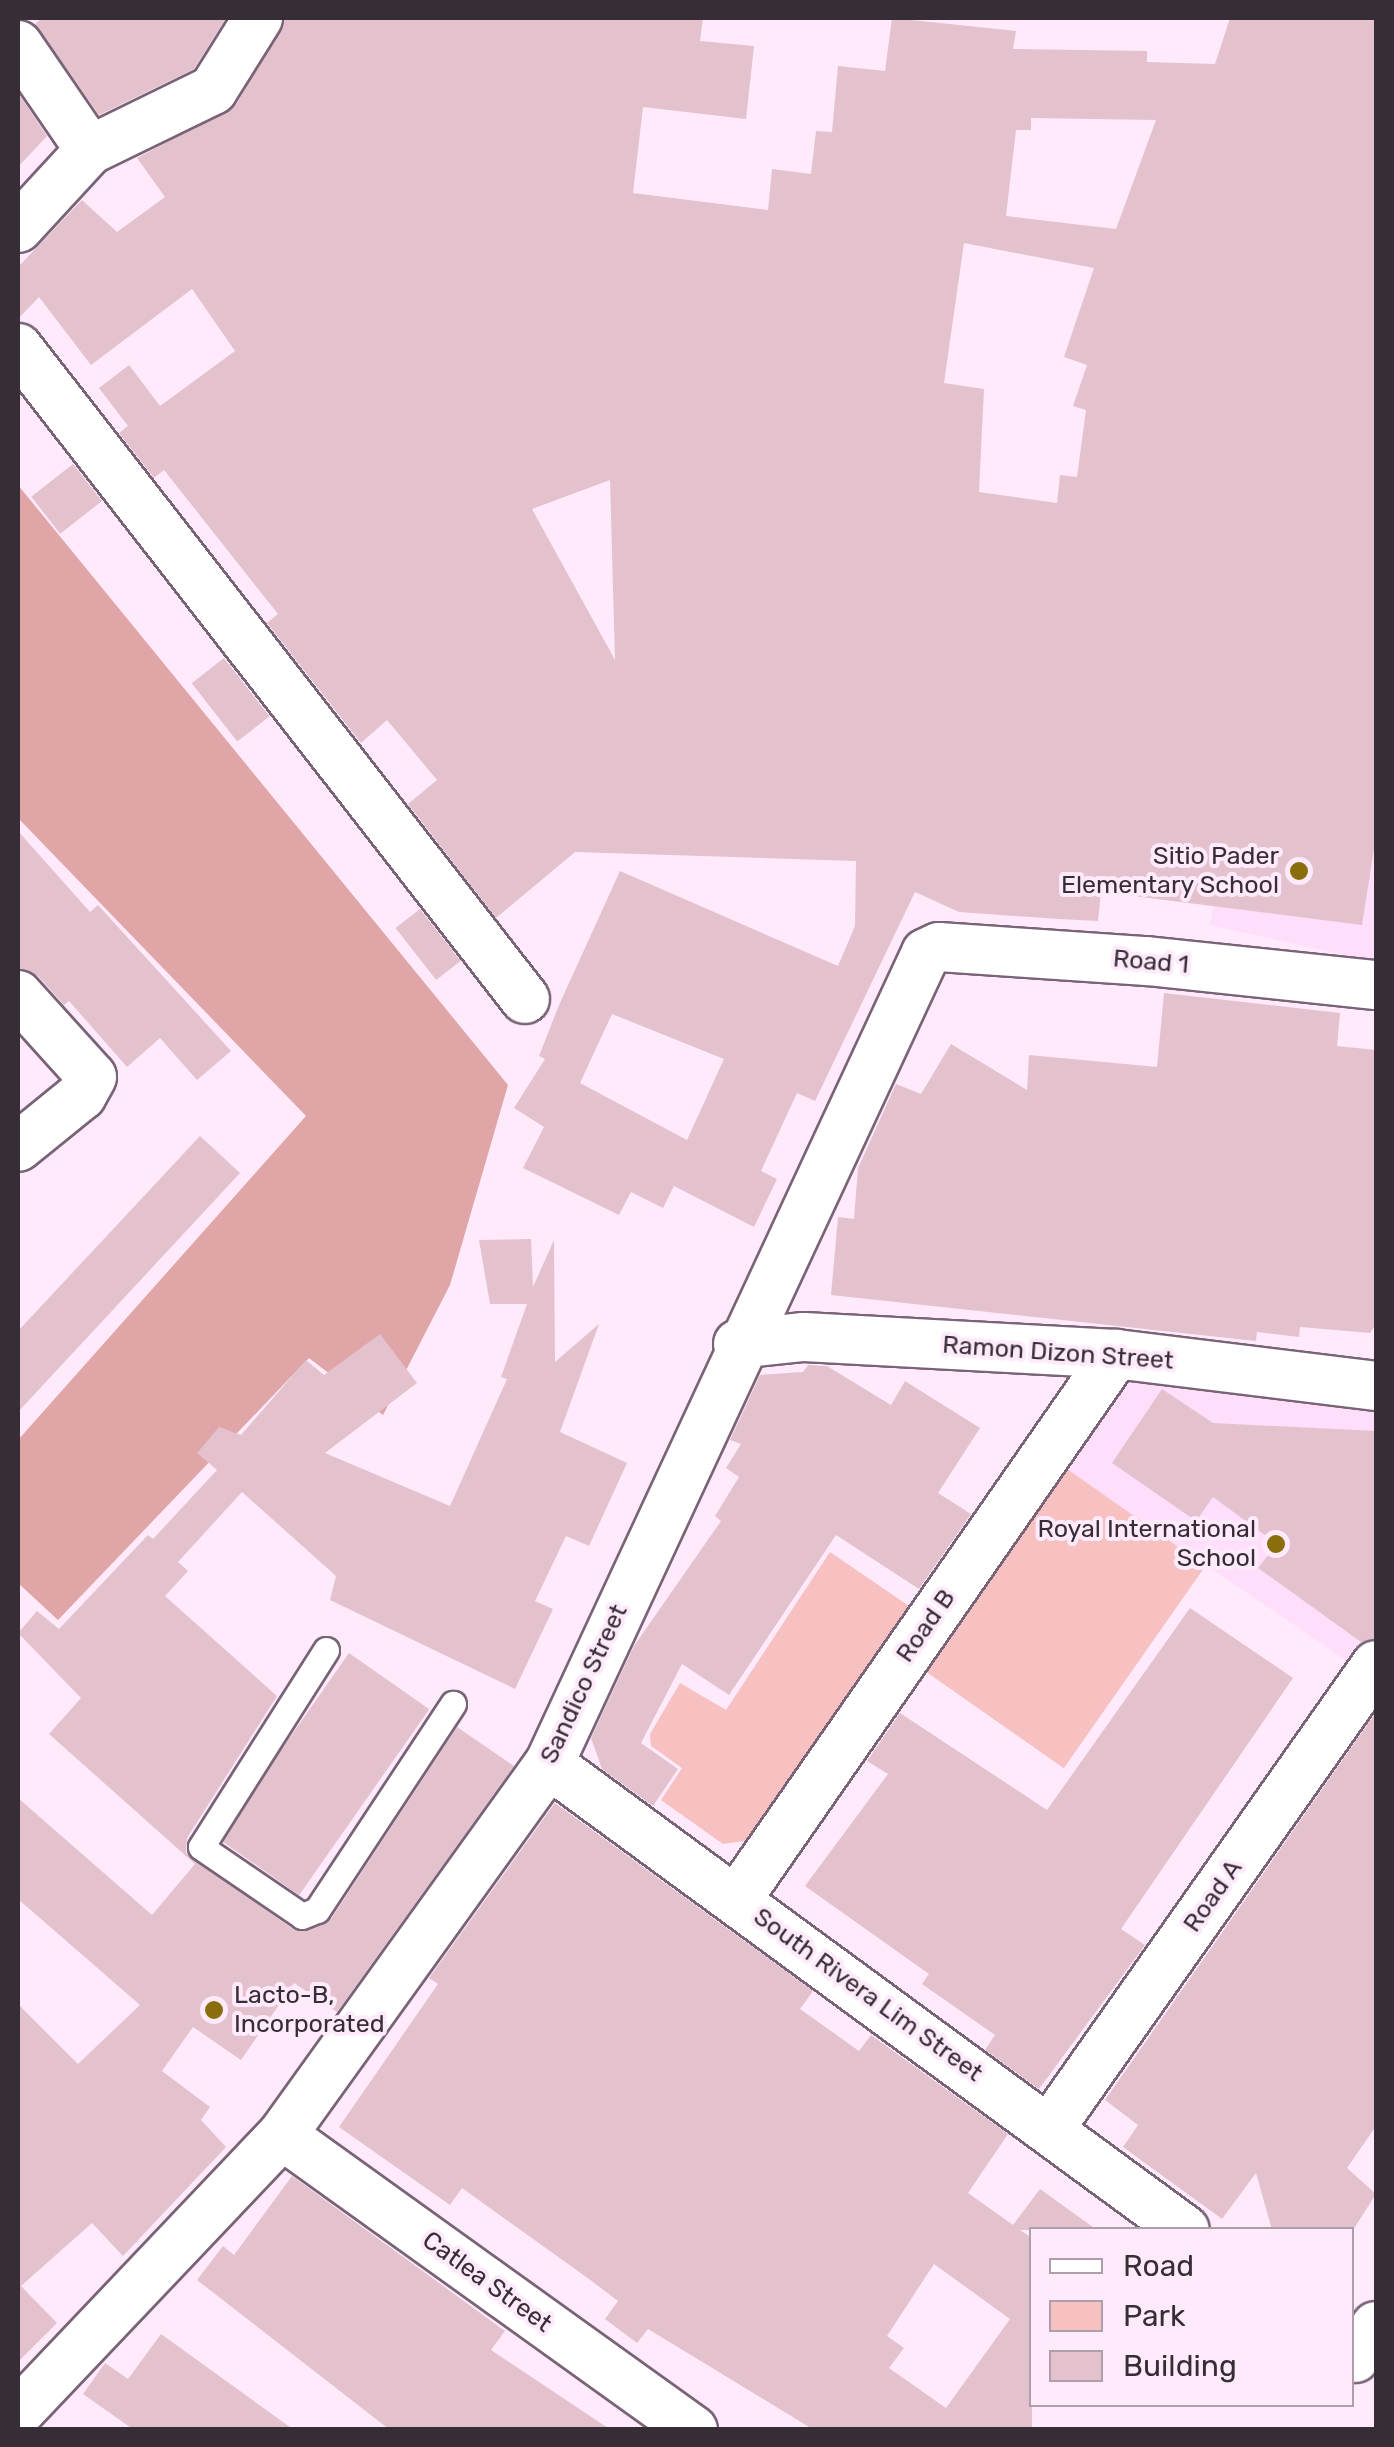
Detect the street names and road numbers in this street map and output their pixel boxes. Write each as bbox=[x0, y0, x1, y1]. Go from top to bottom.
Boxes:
street label: Road 1 bbox=[1112, 944, 1190, 980]
street label: Ramon Dizon Street bbox=[941, 1330, 1175, 1376]
street label: Road B bbox=[890, 1584, 962, 1668]
street label: Sandico Street bbox=[534, 1600, 634, 1768]
street label: Road A bbox=[1177, 1854, 1249, 1938]
street label: South Rivera Lim Street bbox=[748, 1902, 988, 2088]
street label: Catlea Street bbox=[417, 2225, 557, 2339]

